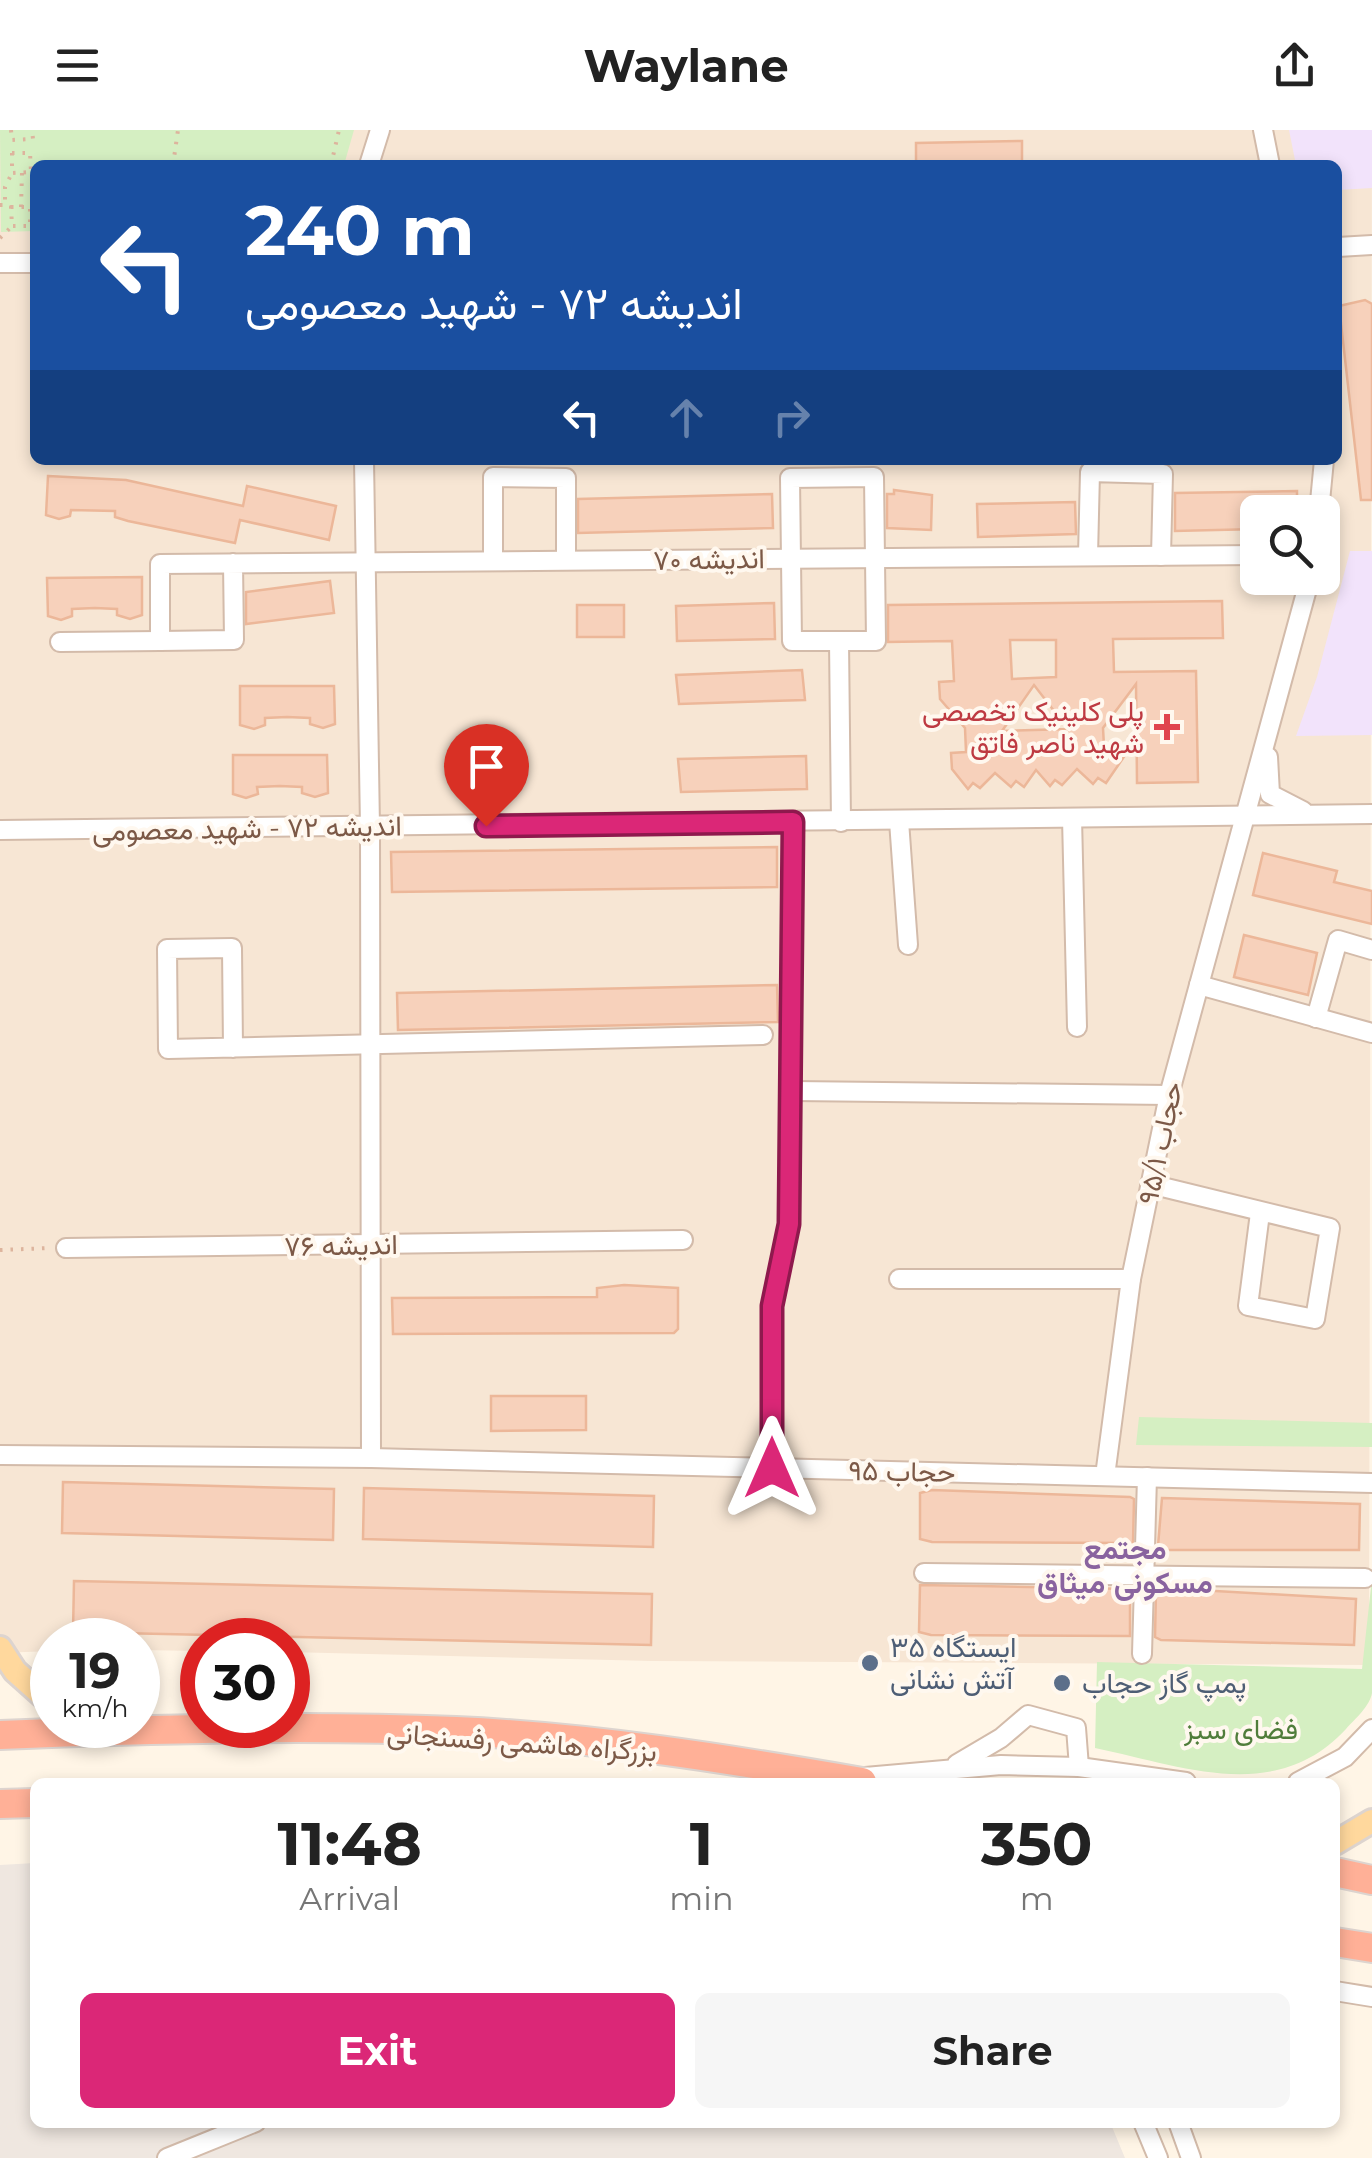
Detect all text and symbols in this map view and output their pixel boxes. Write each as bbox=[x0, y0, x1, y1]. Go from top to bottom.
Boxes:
icon: menu bbox=[50, 38, 105, 93]
text: Waylane bbox=[583, 38, 789, 93]
icon: share bbox=[1267, 38, 1322, 93]
text: 240 m bbox=[245, 187, 475, 273]
icon: left bbox=[80, 200, 210, 330]
text: اندیشه ۷۲ - شهید معصومی bbox=[245, 275, 743, 330]
icon: left bbox=[554, 390, 609, 445]
icon: ahead bbox=[659, 390, 714, 445]
icon: right bbox=[764, 390, 819, 445]
map controls bbox=[1240, 495, 1340, 595]
button: search bbox=[1240, 495, 1340, 595]
street label: اندیشه ۷۰ bbox=[653, 541, 765, 577]
place label: پلی کلینیک تخصصی شهید ناصر فاتق bbox=[922, 694, 1144, 761]
marker: پلی کلینیک تخصصی شهید ناصر فاتق bbox=[1154, 714, 1180, 740]
pin bbox=[444, 724, 529, 827]
icon: arrive bbox=[459, 739, 514, 794]
street label: اندیشه ۷۲ - شهید معصومی bbox=[92, 808, 402, 849]
street label: حجاب ۹۵/۱ bbox=[1130, 1079, 1190, 1207]
street label: اندیشه ۷۶ bbox=[284, 1227, 398, 1263]
position arrow bbox=[720, 1416, 824, 1520]
street label: حجاب ۹۵ bbox=[848, 1453, 956, 1489]
district label: مجتمع مسکونی میثاق bbox=[1037, 1530, 1213, 1601]
speed limit sign: 30 bbox=[180, 1618, 310, 1748]
place label: ایستگاه ۳۵ آتش نشانی bbox=[890, 1630, 1017, 1696]
text: 19 bbox=[69, 1640, 121, 1701]
marker: ایستگاه ۳۵ آتش نشانی bbox=[859, 1652, 881, 1674]
place label: پمپ گاز حجاب bbox=[1082, 1666, 1246, 1702]
marker: پمپ گاز حجاب bbox=[1051, 1672, 1073, 1694]
text: km/h bbox=[62, 1693, 128, 1723]
park label: فضای سبز bbox=[1183, 1712, 1298, 1747]
street label: بزرگراه هاشمی رفسنجانی bbox=[386, 1716, 658, 1769]
text: 11:48 bbox=[278, 1807, 422, 1880]
text: 1 bbox=[690, 1807, 713, 1880]
text: 350 bbox=[981, 1807, 1092, 1880]
text: Arrival bbox=[299, 1879, 400, 1918]
text: min bbox=[669, 1879, 734, 1918]
text: m bbox=[1020, 1879, 1054, 1918]
button: Exit bbox=[80, 1993, 675, 2108]
button: Share bbox=[695, 1993, 1290, 2108]

